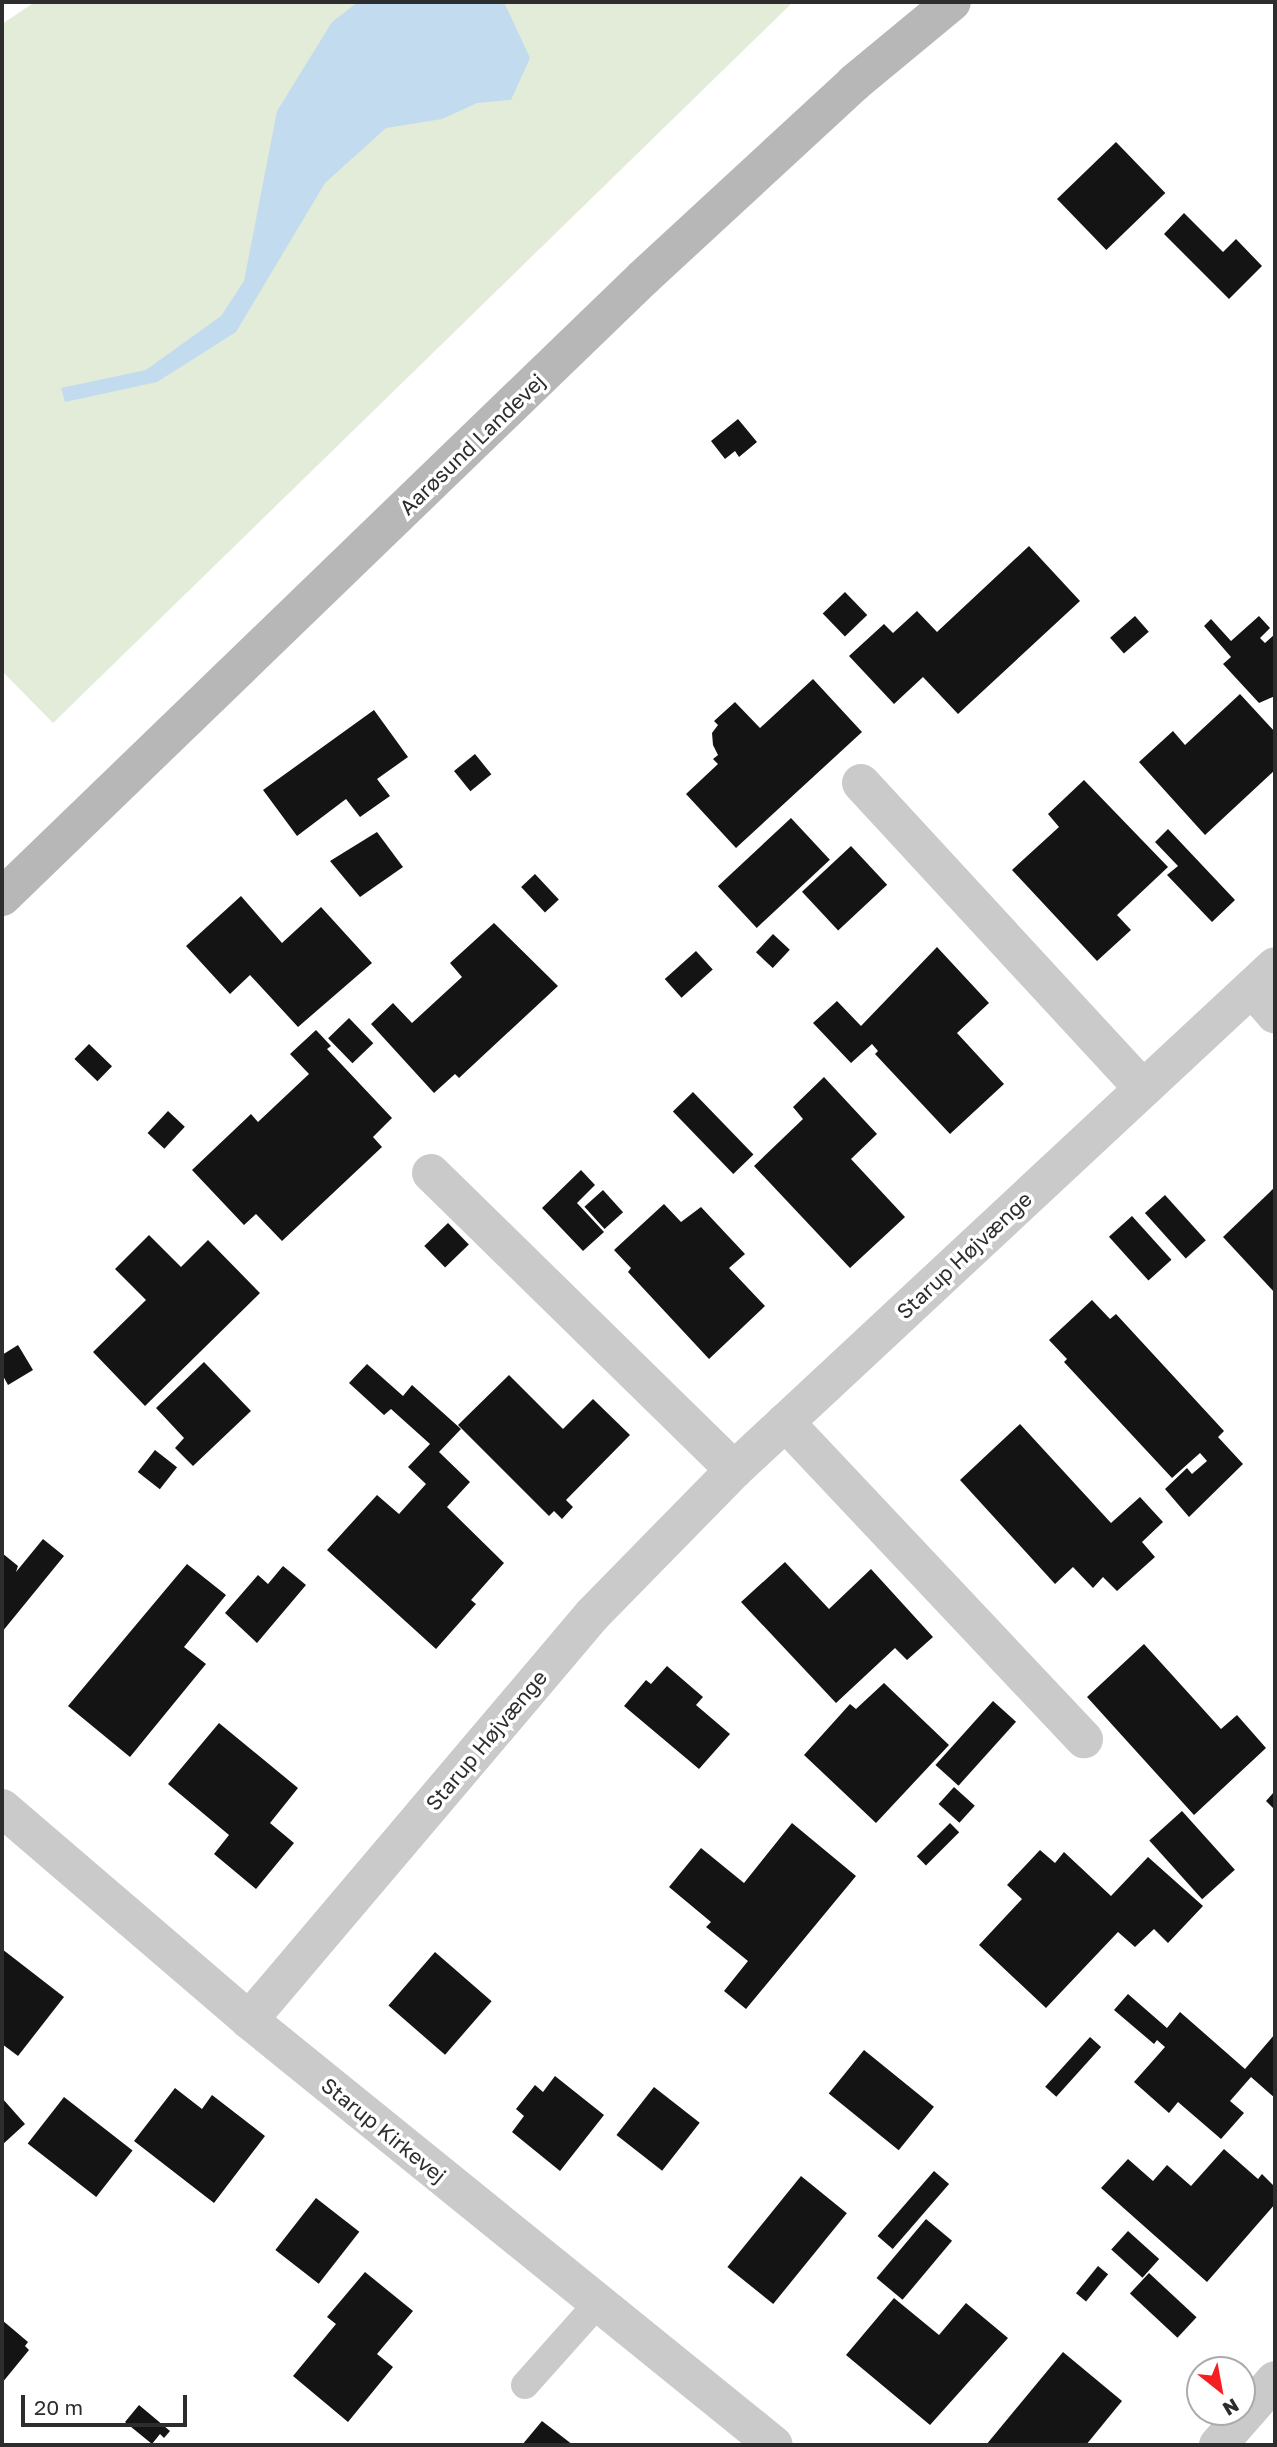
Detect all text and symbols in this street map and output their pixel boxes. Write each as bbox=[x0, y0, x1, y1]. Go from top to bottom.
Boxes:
street label: Aarøsund Landevej bbox=[394, 368, 550, 520]
street label: Starup Højvænge bbox=[891, 1186, 1037, 1324]
street label: Starup Højvænge bbox=[420, 1665, 552, 1815]
street label: Starup Kirkevej bbox=[317, 2072, 451, 2188]
north arrow bbox=[1186, 2356, 1256, 2426]
scale bar bbox=[24, 2380, 191, 2424]
text: 20 m bbox=[34, 2394, 83, 2420]
text: N bbox=[1219, 2394, 1243, 2421]

